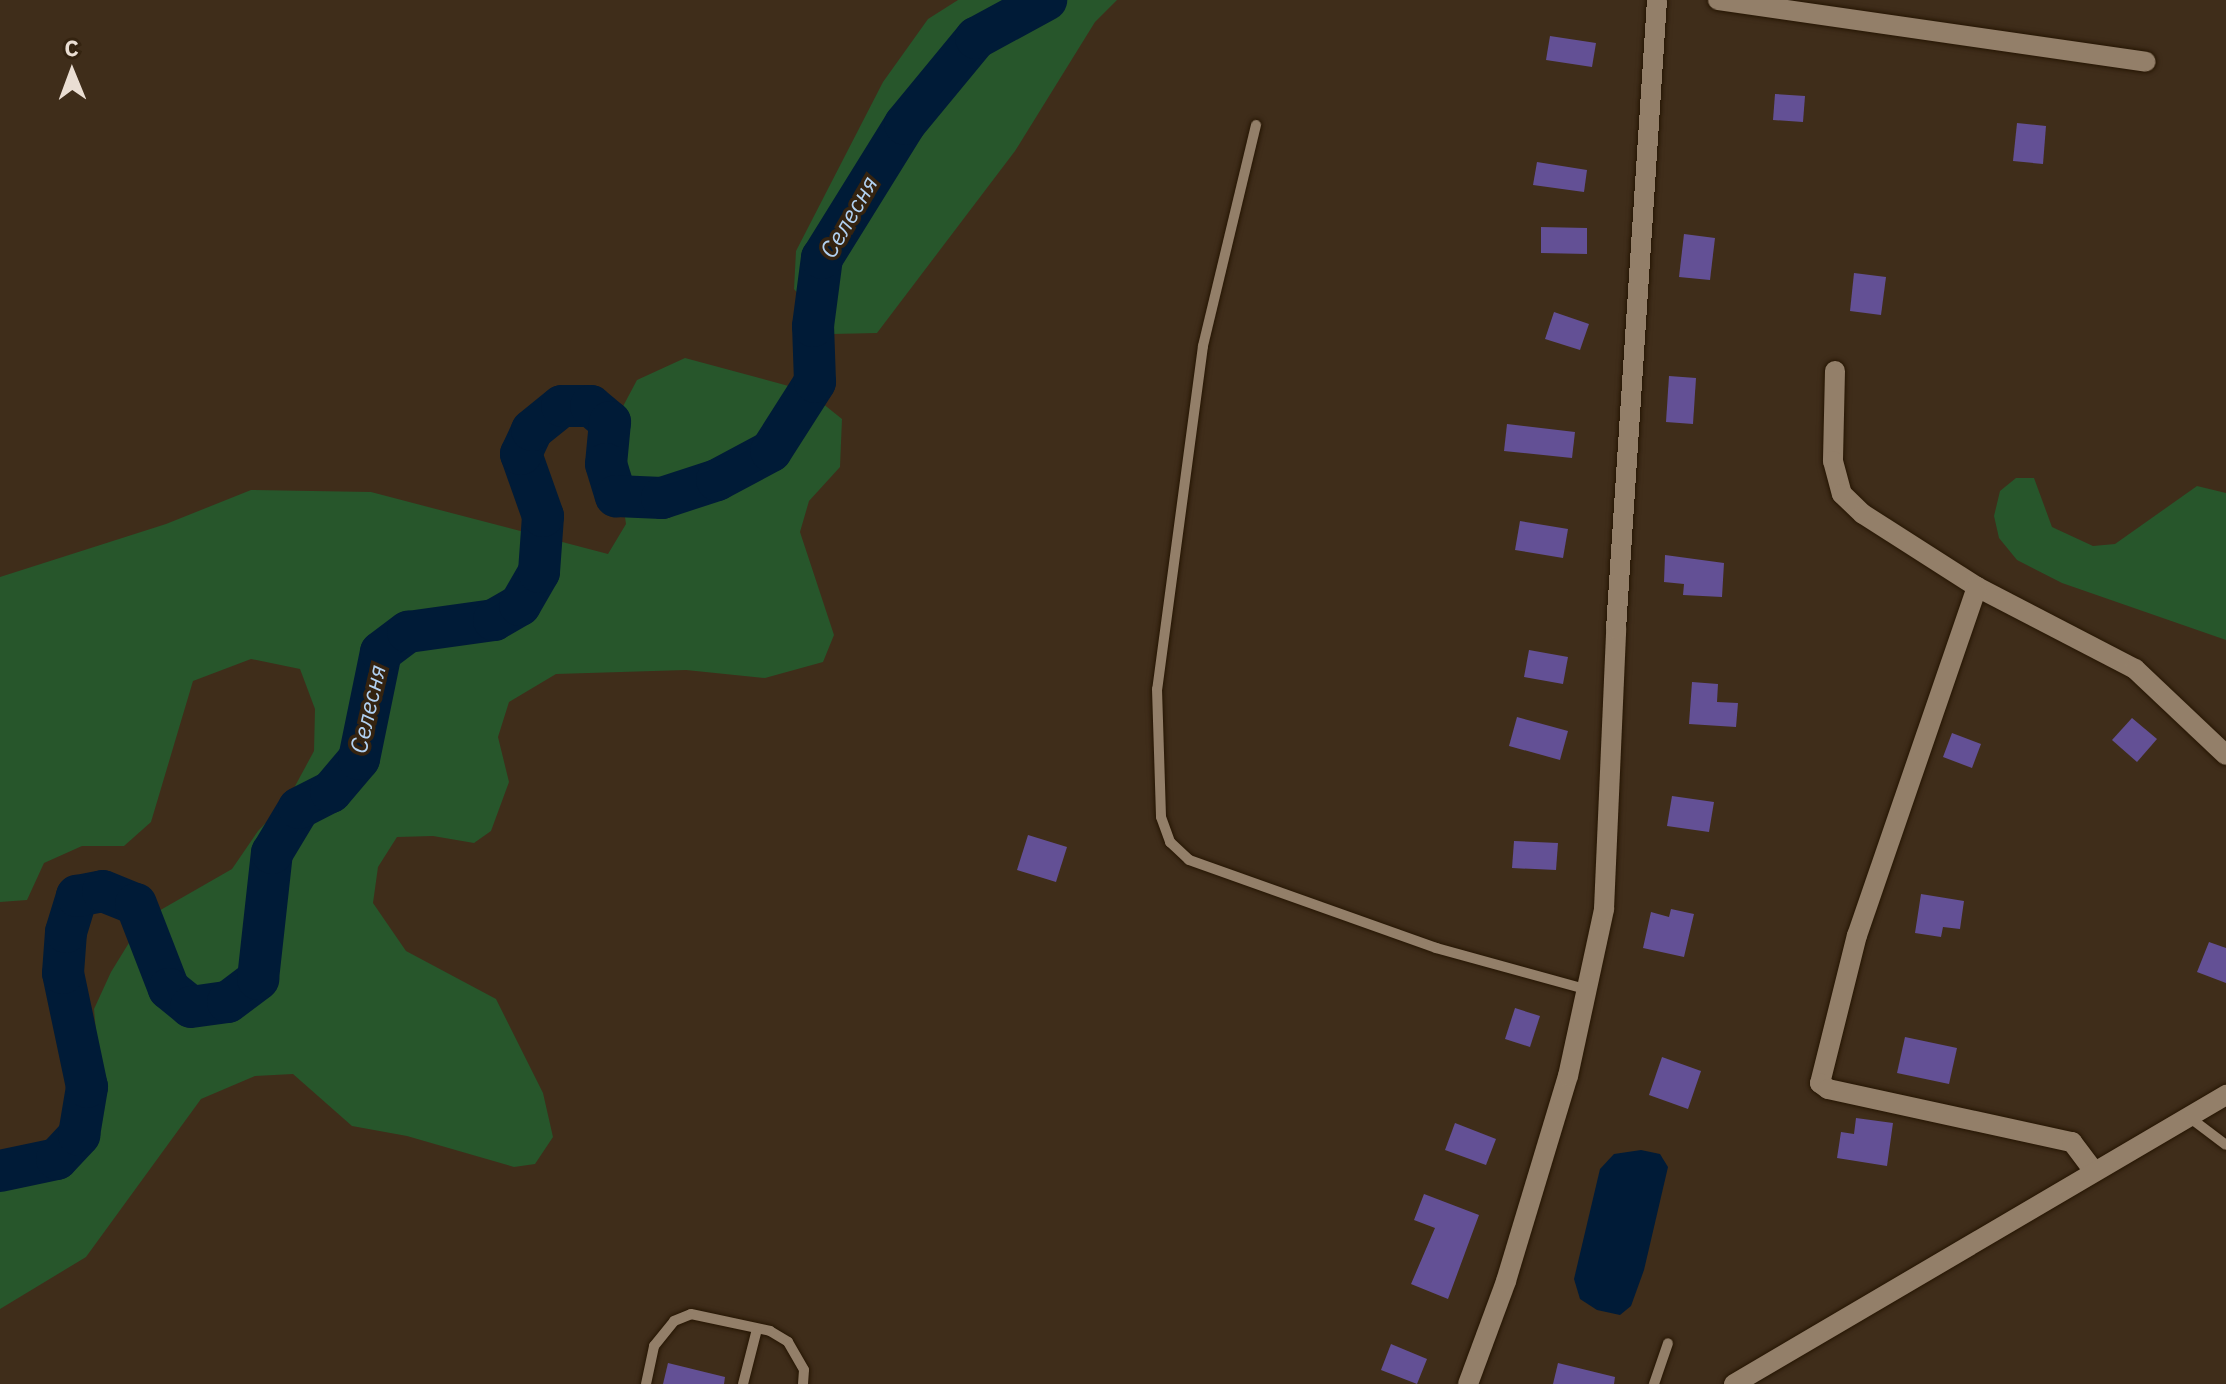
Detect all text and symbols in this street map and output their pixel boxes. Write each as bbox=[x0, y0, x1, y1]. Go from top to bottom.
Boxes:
north arrow bbox=[32, 32, 112, 112]
text: С bbox=[64, 33, 79, 62]
water label: Селесня bbox=[814, 171, 884, 263]
water label: Селесня bbox=[344, 662, 392, 756]

